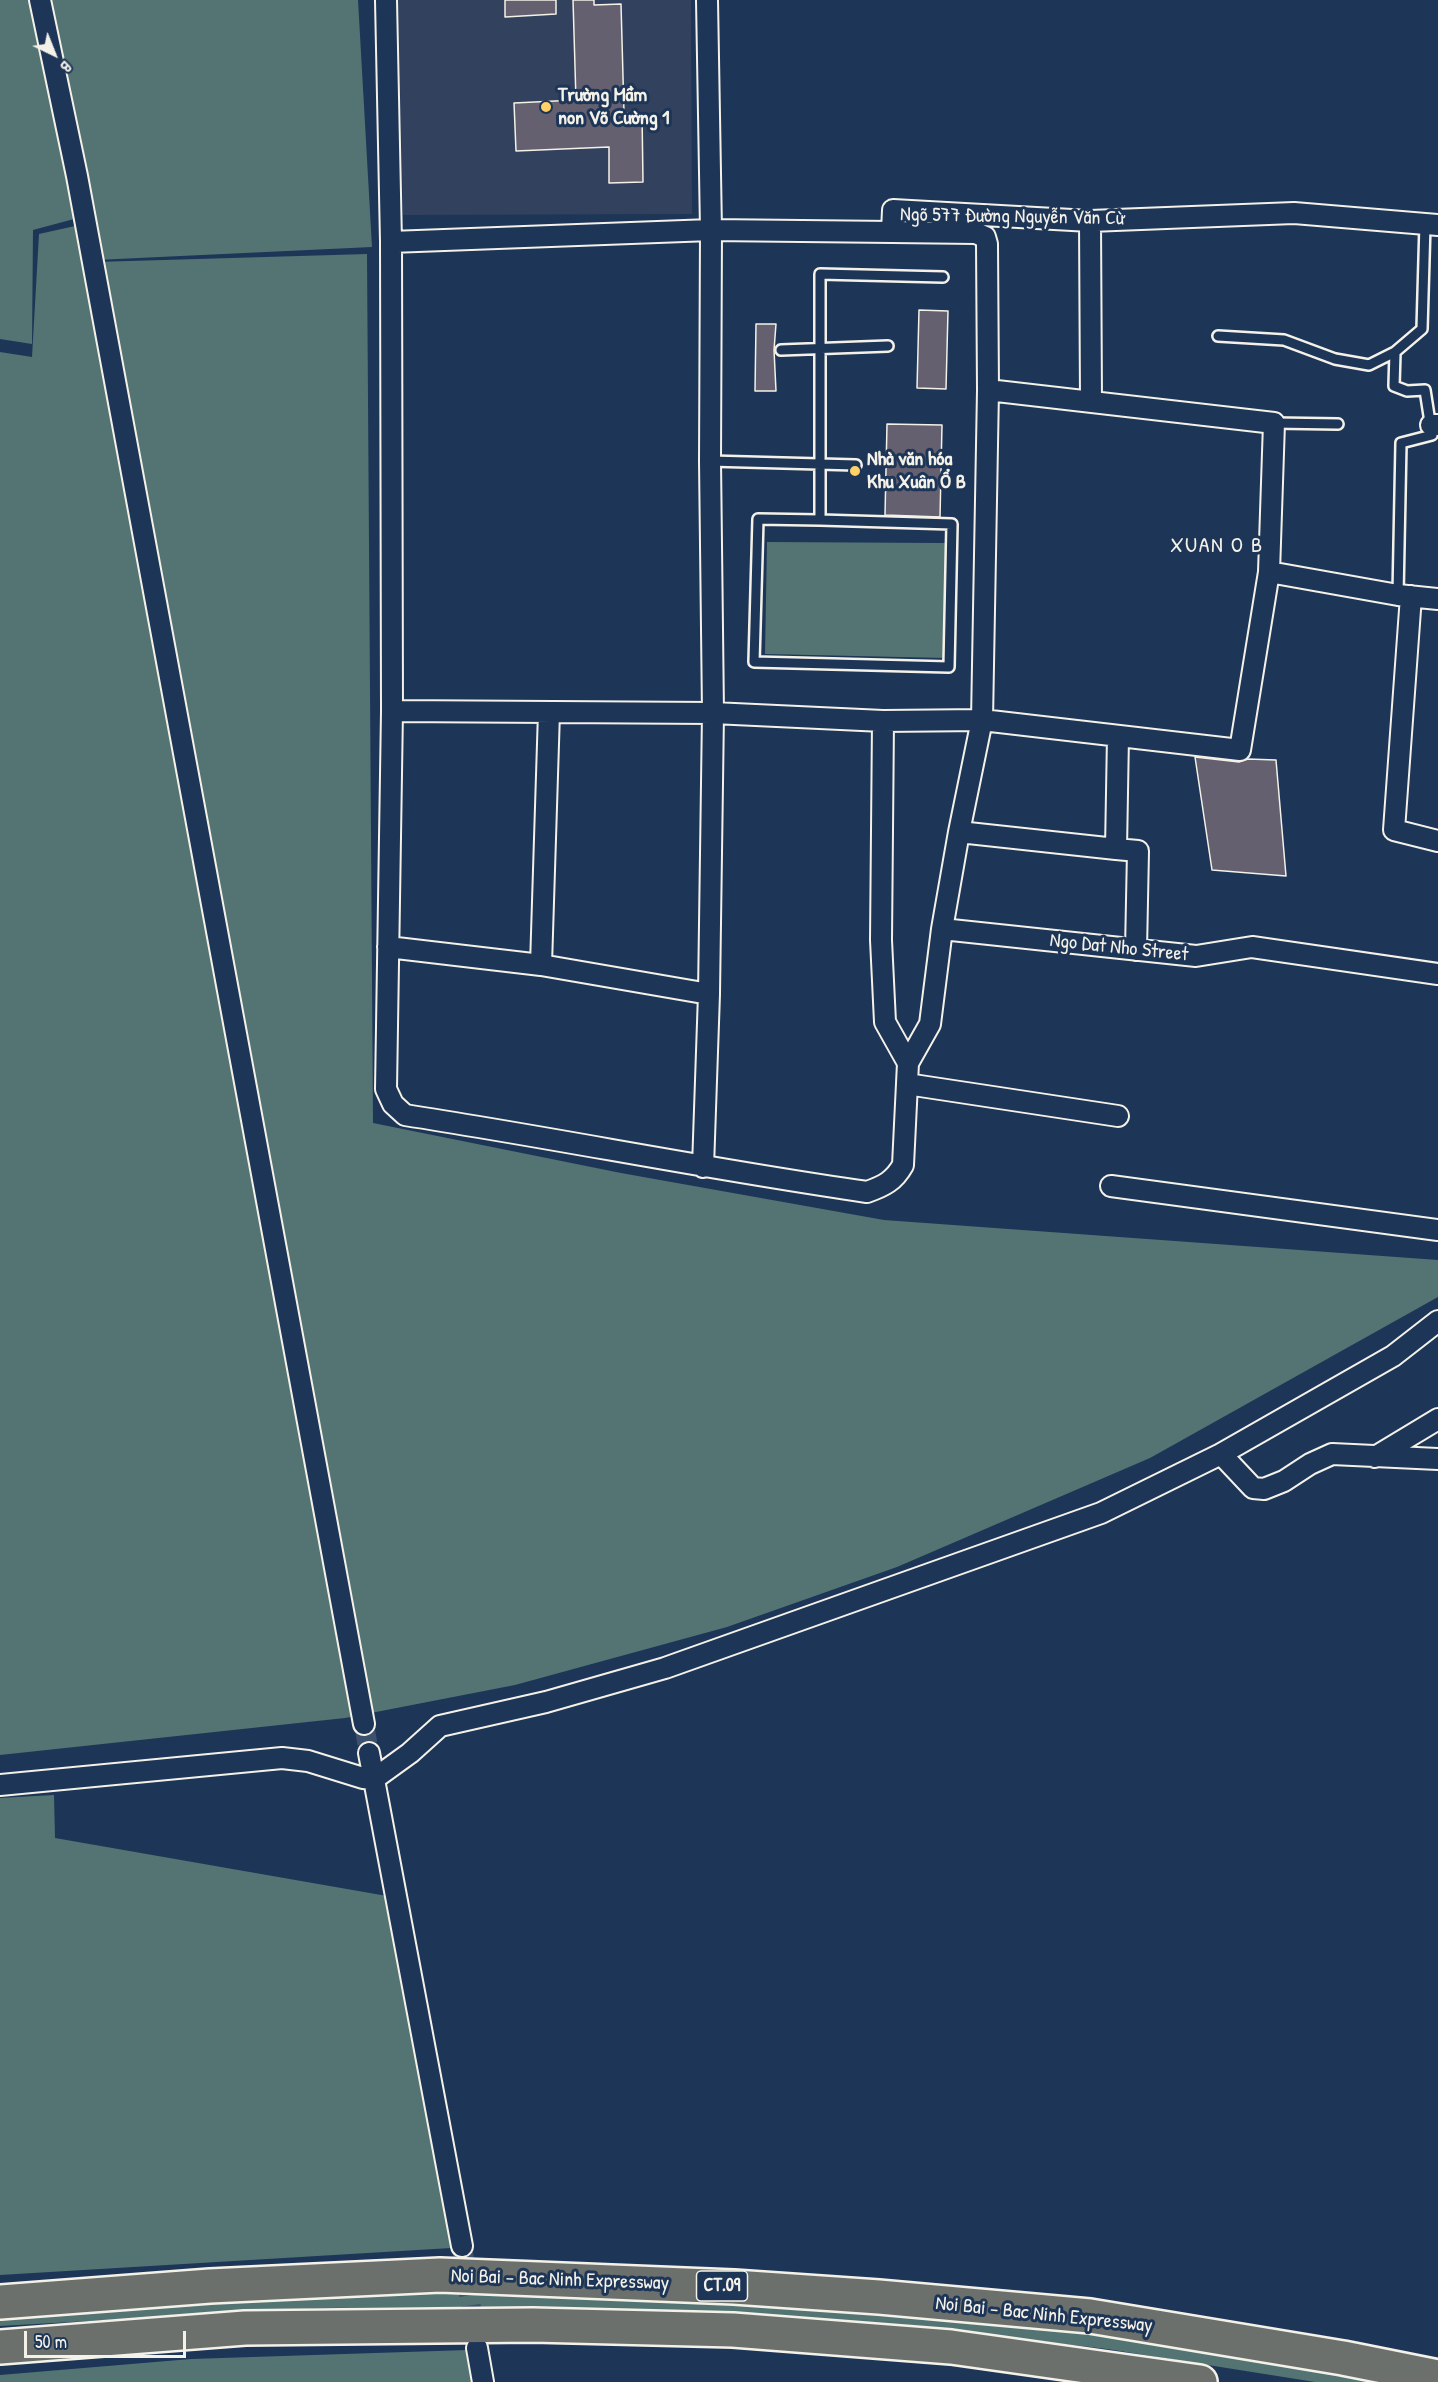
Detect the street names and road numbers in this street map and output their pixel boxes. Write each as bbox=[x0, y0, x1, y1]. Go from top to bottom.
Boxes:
street label: Ngõ 577 Đường Nguyễn Văn Cừ bbox=[900, 203, 1124, 231]
street label: Ngo Dat Nho Street bbox=[1048, 929, 1190, 967]
street label: Noi Bai – Bac Ninh Expressway bbox=[450, 2264, 670, 2296]
road number: CT.09 bbox=[696, 2271, 748, 2301]
street label: Noi Bai – Bac Ninh Expressway bbox=[934, 2292, 1154, 2338]

